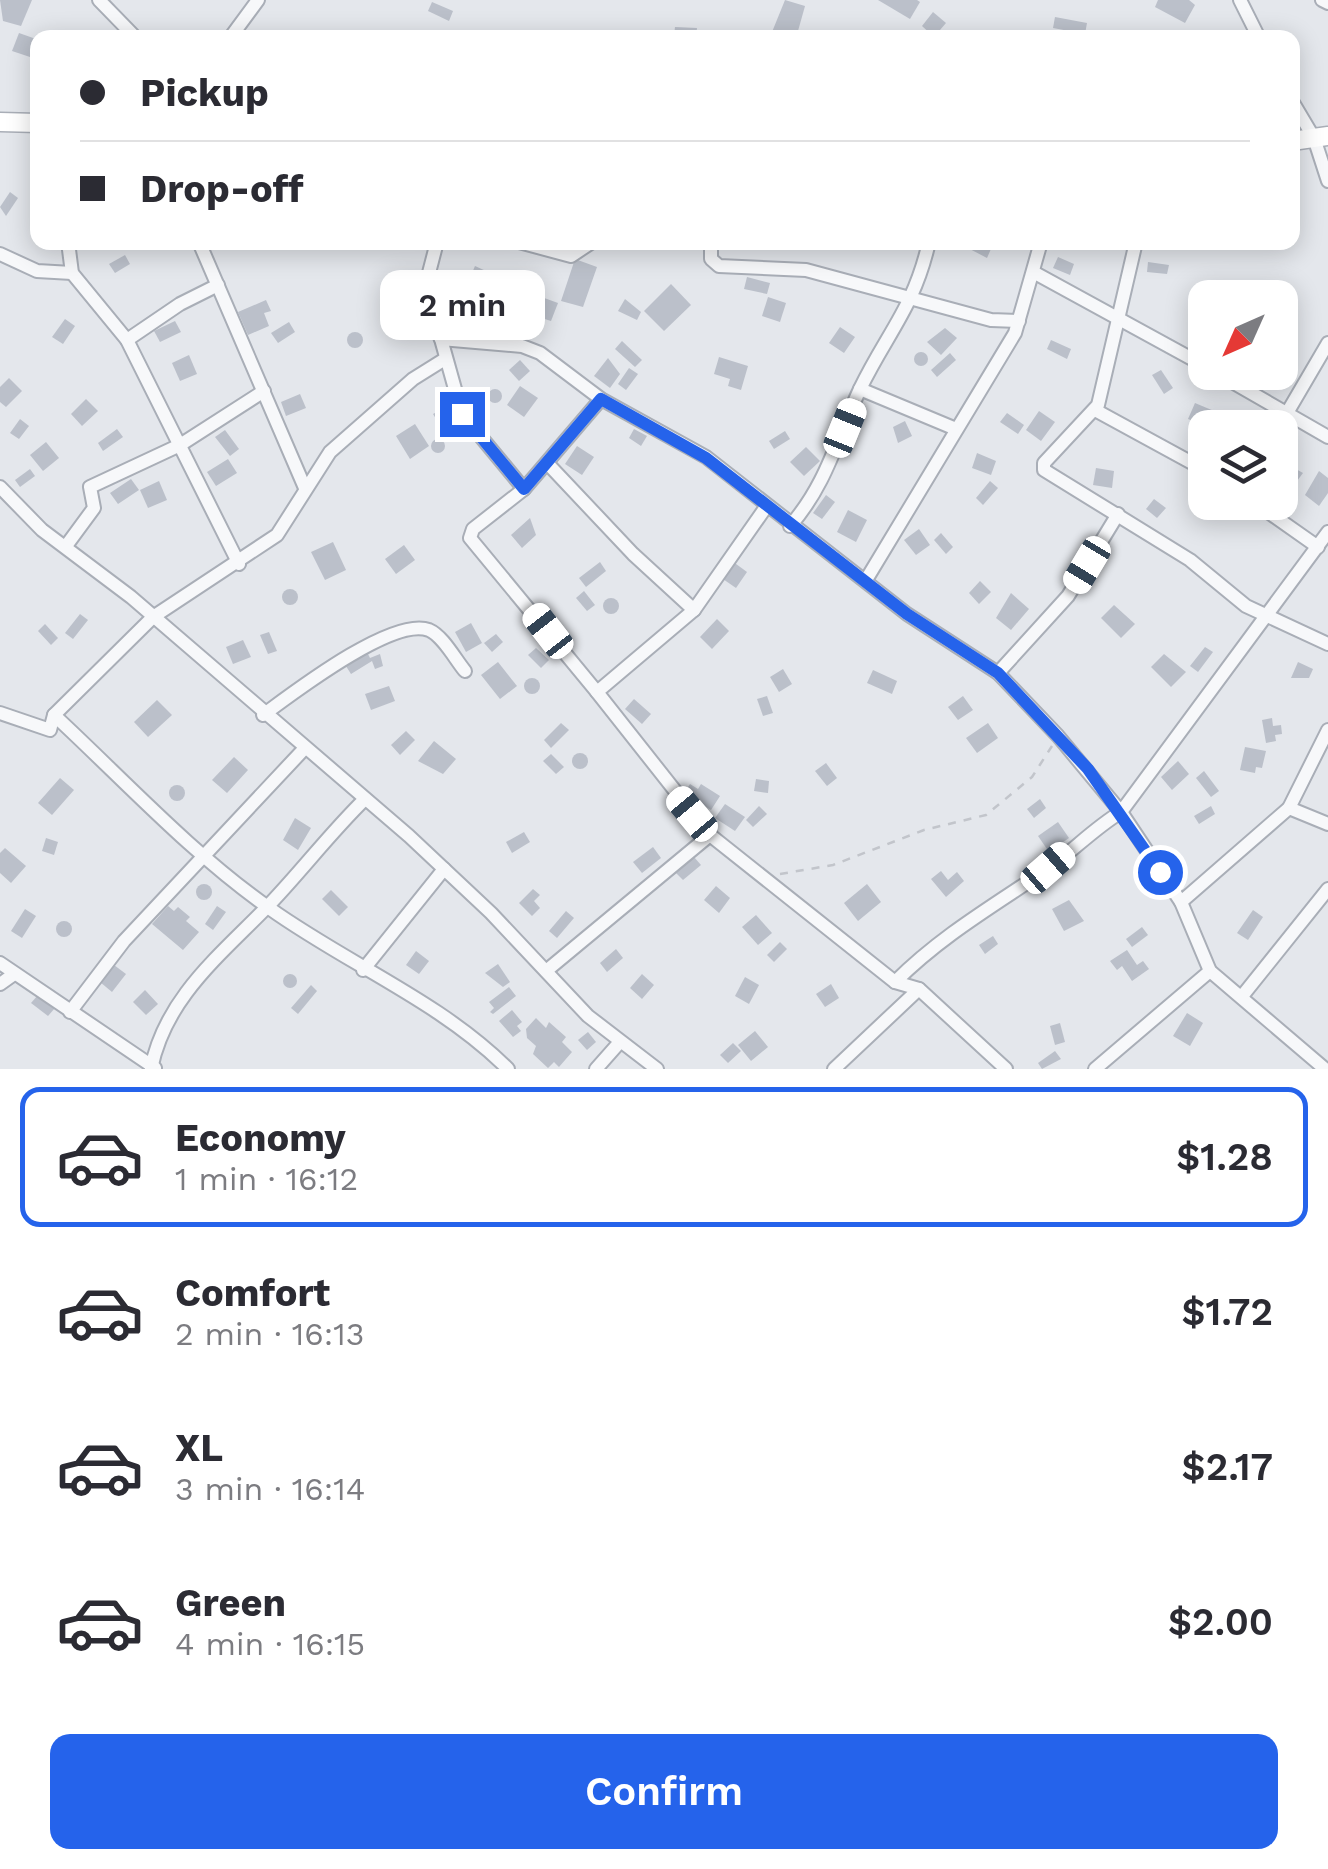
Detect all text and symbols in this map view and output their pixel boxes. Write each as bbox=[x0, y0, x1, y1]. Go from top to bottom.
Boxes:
text: Pickup bbox=[140, 71, 269, 115]
text: Drop-off bbox=[140, 167, 304, 211]
callout: 2 min bbox=[380, 269, 544, 339]
north arrow bbox=[1188, 280, 1298, 390]
map controls bbox=[1188, 280, 1298, 520]
text: 2 min bbox=[419, 286, 506, 324]
route end bbox=[440, 392, 485, 437]
car bbox=[820, 395, 870, 461]
button: layers bbox=[1188, 410, 1298, 520]
car bbox=[1059, 532, 1115, 598]
car bbox=[518, 598, 578, 664]
car bbox=[661, 781, 723, 847]
car bbox=[1016, 837, 1080, 899]
route start bbox=[1138, 850, 1183, 895]
icon: car bbox=[55, 1112, 145, 1202]
text: Economy bbox=[175, 1116, 346, 1160]
text: $1.28 bbox=[1176, 1135, 1273, 1179]
text: 1 min · 16:12 bbox=[175, 1160, 358, 1198]
icon: car bbox=[55, 1267, 145, 1357]
text: Comfort bbox=[175, 1271, 330, 1315]
text: $1.72 bbox=[1181, 1290, 1273, 1334]
text: 2 min · 16:13 bbox=[175, 1315, 364, 1353]
icon: car bbox=[55, 1422, 145, 1512]
text: XL bbox=[175, 1426, 223, 1470]
text: $2.17 bbox=[1182, 1445, 1273, 1489]
text: 3 min · 16:14 bbox=[175, 1470, 365, 1508]
icon: car bbox=[55, 1577, 145, 1667]
text: Green bbox=[175, 1581, 286, 1625]
text: $2.00 bbox=[1168, 1600, 1273, 1644]
text: 4 min · 16:15 bbox=[175, 1625, 365, 1663]
button: Confirm bbox=[50, 1734, 1278, 1849]

